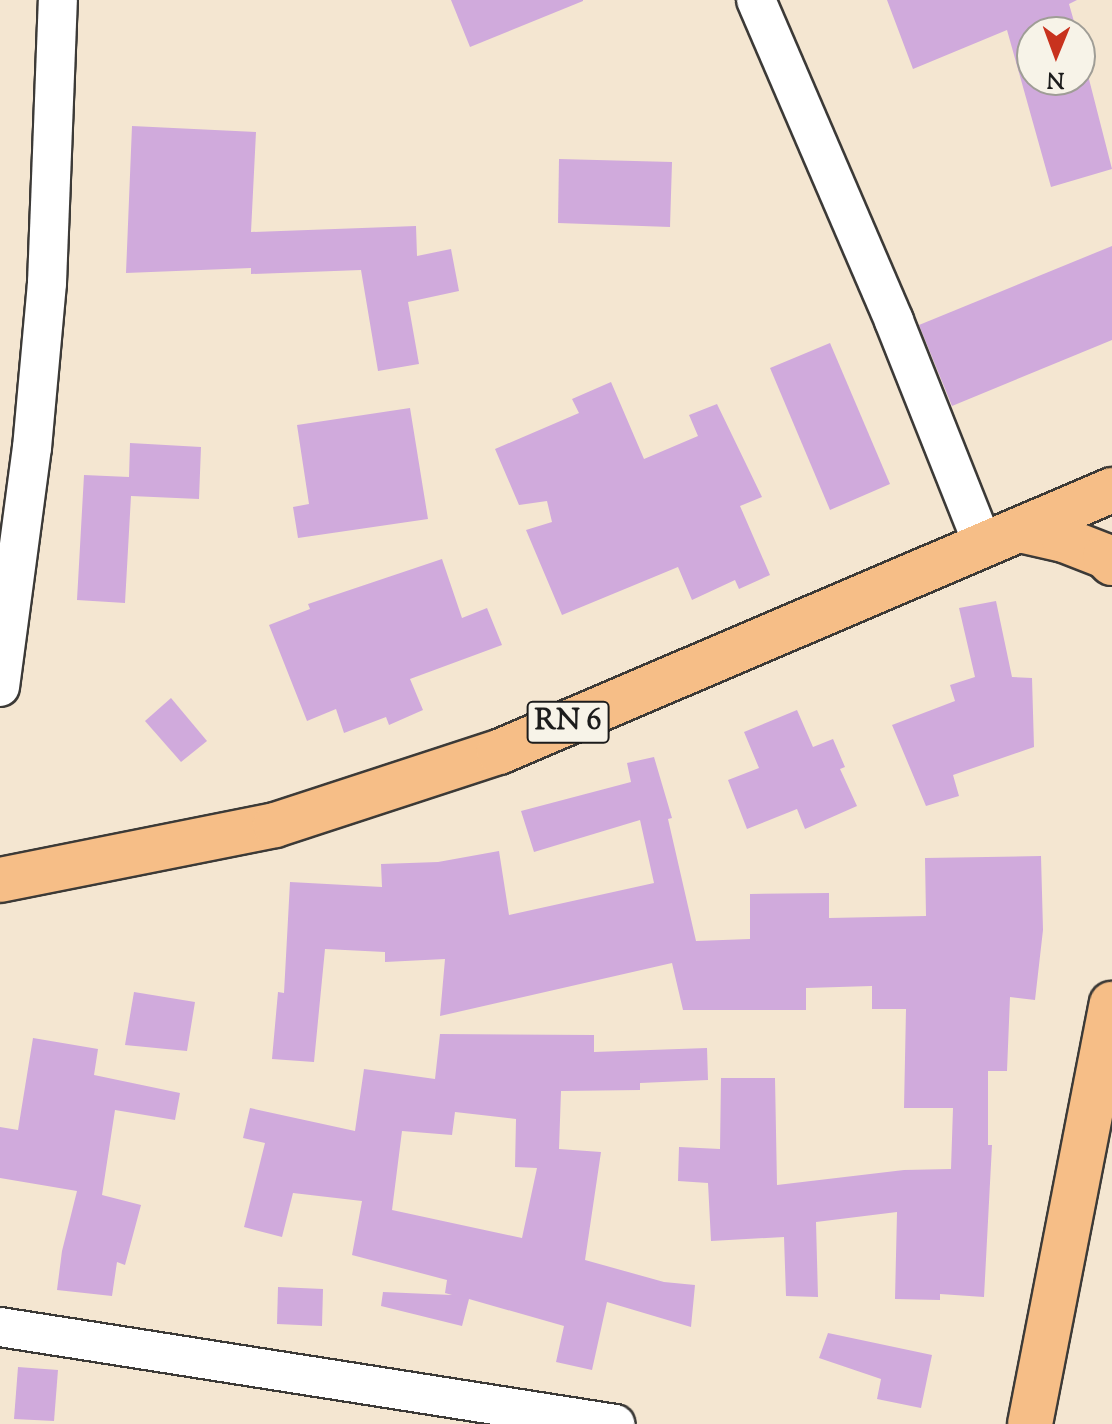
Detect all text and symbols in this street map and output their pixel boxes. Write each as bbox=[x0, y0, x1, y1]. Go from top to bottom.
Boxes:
north arrow bbox=[1016, 16, 1096, 96]
text: N bbox=[1047, 62, 1065, 94]
road number: RN 6 bbox=[526, 696, 610, 748]

